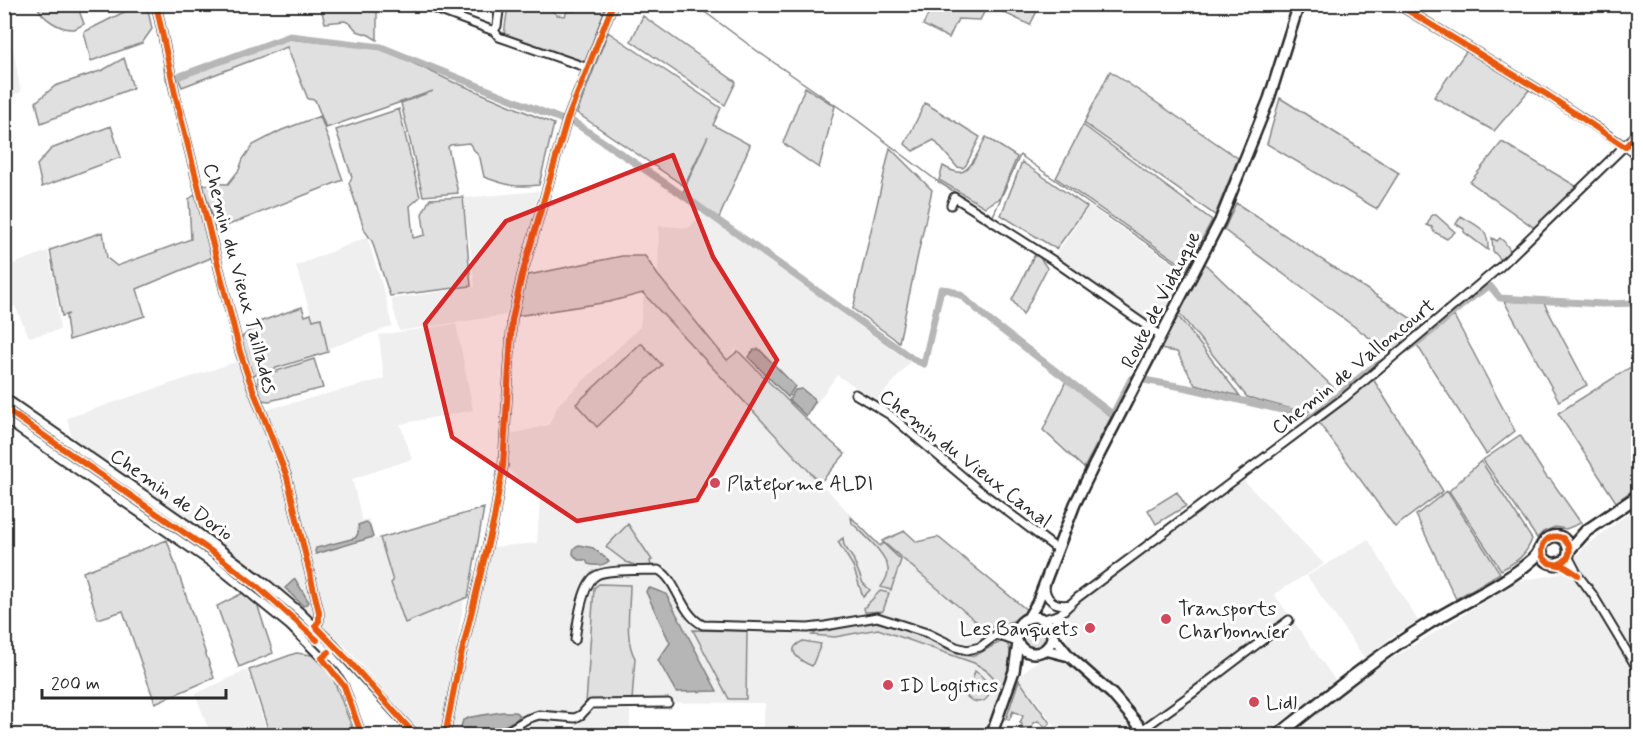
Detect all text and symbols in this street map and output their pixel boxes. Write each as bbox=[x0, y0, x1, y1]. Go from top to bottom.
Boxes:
street label: Chemin du Vieux Taillades bbox=[196, 160, 283, 396]
street label: Route de Vidauque bbox=[1115, 226, 1208, 373]
street label: Chemin de Valloncourt bbox=[1267, 293, 1441, 441]
street label: Chemin du Vieux Canal bbox=[873, 383, 1057, 535]
street label: Chemin de Dorio bbox=[104, 443, 238, 548]
place label: Plateforme ALDI bbox=[727, 471, 873, 500]
marker: Plateforme ALDI bbox=[708, 476, 722, 490]
place label: Transports Charbonnier bbox=[1178, 596, 1289, 646]
marker: Transports Charbonnier bbox=[1159, 612, 1173, 626]
place label: Les Banquets bbox=[960, 616, 1078, 643]
marker: Les Banquets bbox=[1083, 621, 1097, 635]
scale bar bbox=[42, 662, 226, 700]
text: 200 m bbox=[51, 672, 100, 696]
place label: ID Logistics bbox=[900, 673, 998, 701]
marker: ID Logistics bbox=[881, 678, 895, 692]
place label: Lidl bbox=[1266, 690, 1297, 717]
marker: Lidl bbox=[1247, 695, 1261, 709]

